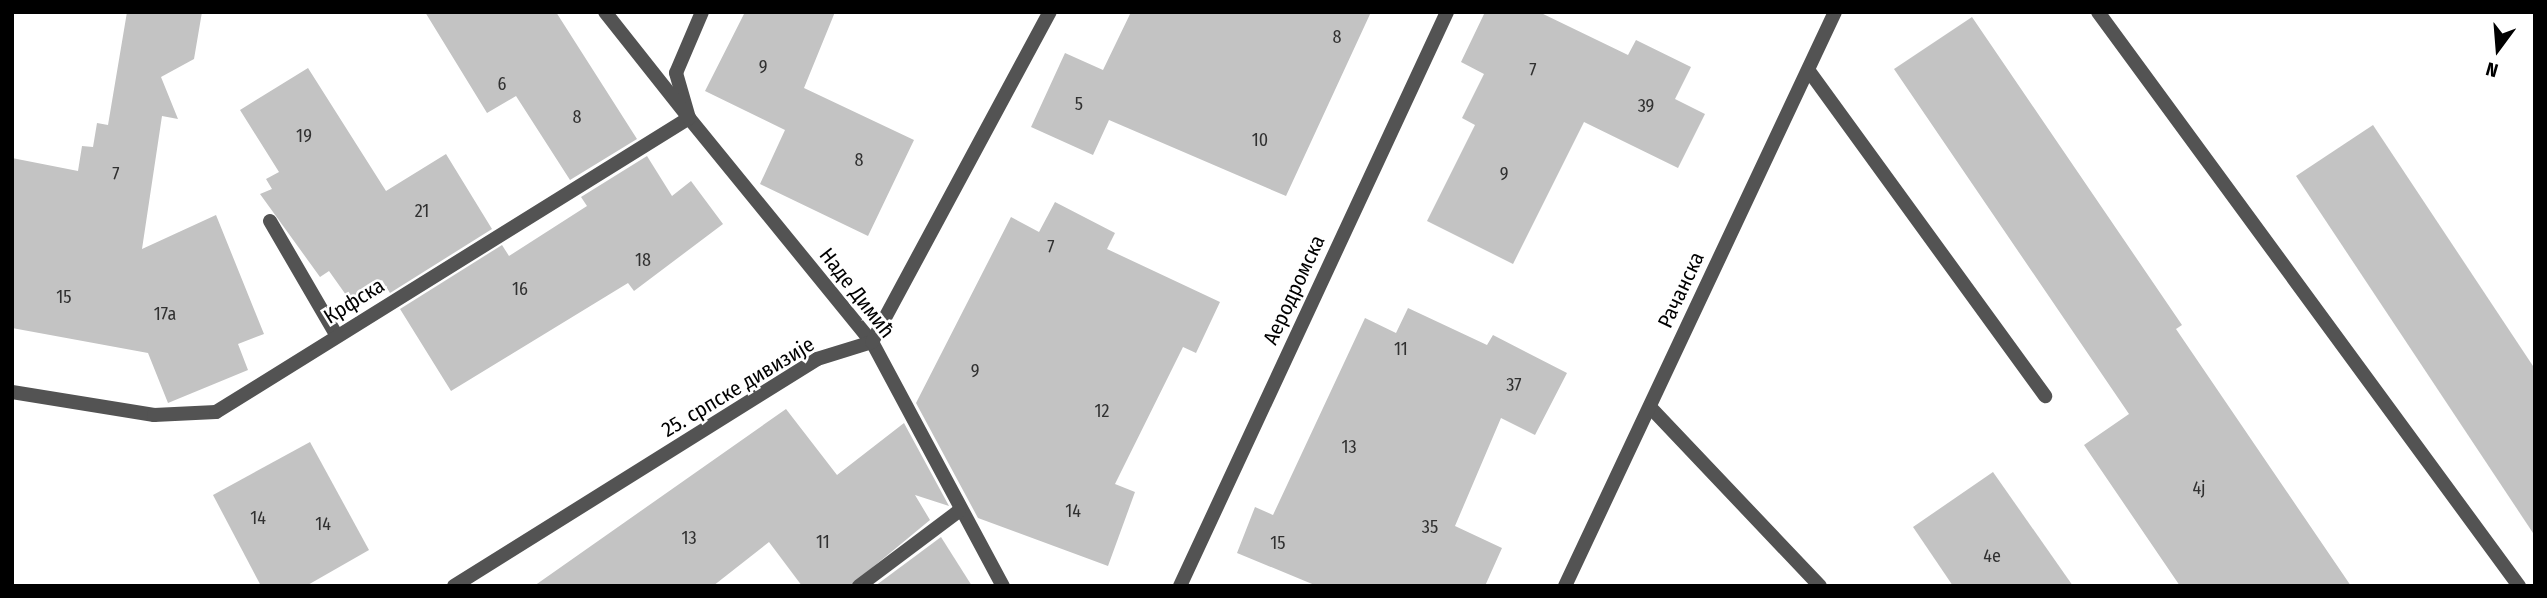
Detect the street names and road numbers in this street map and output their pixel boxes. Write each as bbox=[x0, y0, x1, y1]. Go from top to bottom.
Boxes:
street label: Аеродромска bbox=[1258, 231, 1330, 349]
street label: Наде Димић bbox=[814, 243, 900, 343]
street label: Рачанска bbox=[1652, 248, 1710, 332]
street label: Крфска bbox=[319, 273, 389, 329]
street label: 25. српске дивизије bbox=[657, 332, 819, 442]

